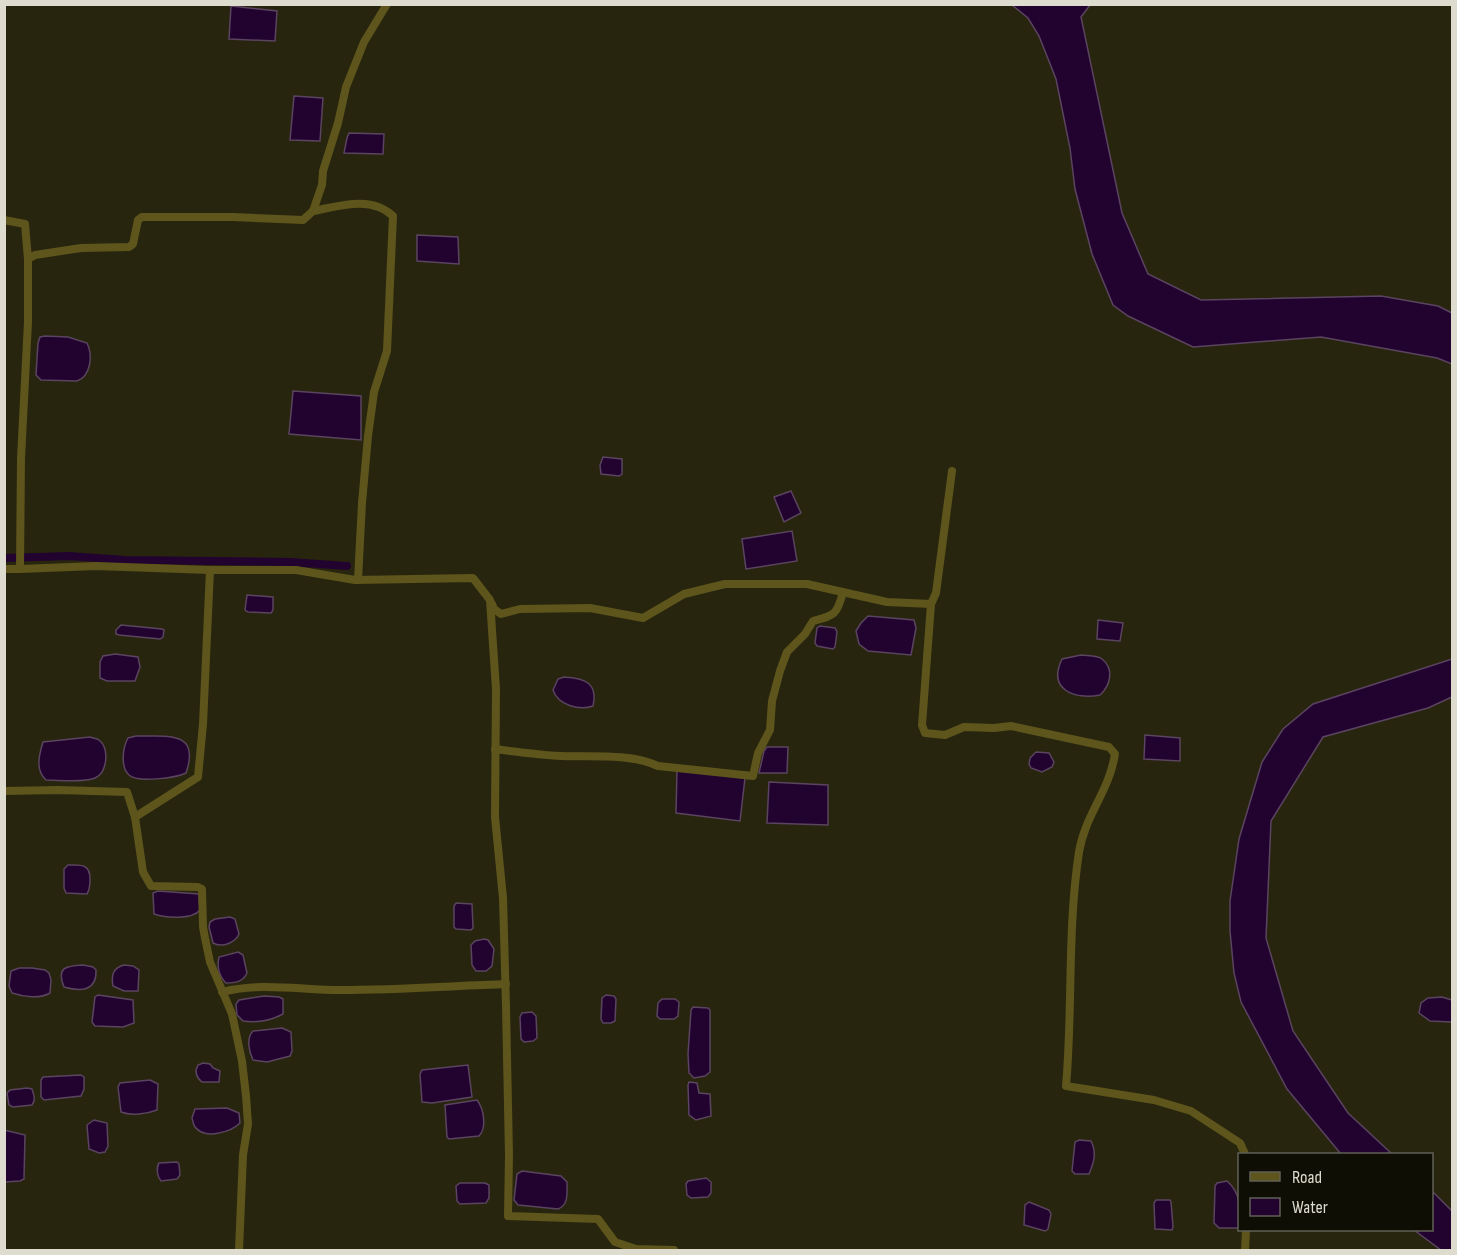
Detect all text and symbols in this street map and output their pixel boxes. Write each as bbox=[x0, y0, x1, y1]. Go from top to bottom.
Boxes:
legend bbox=[1238, 1153, 1433, 1231]
text: Road bbox=[1292, 1167, 1322, 1188]
text: Water bbox=[1292, 1197, 1328, 1218]

